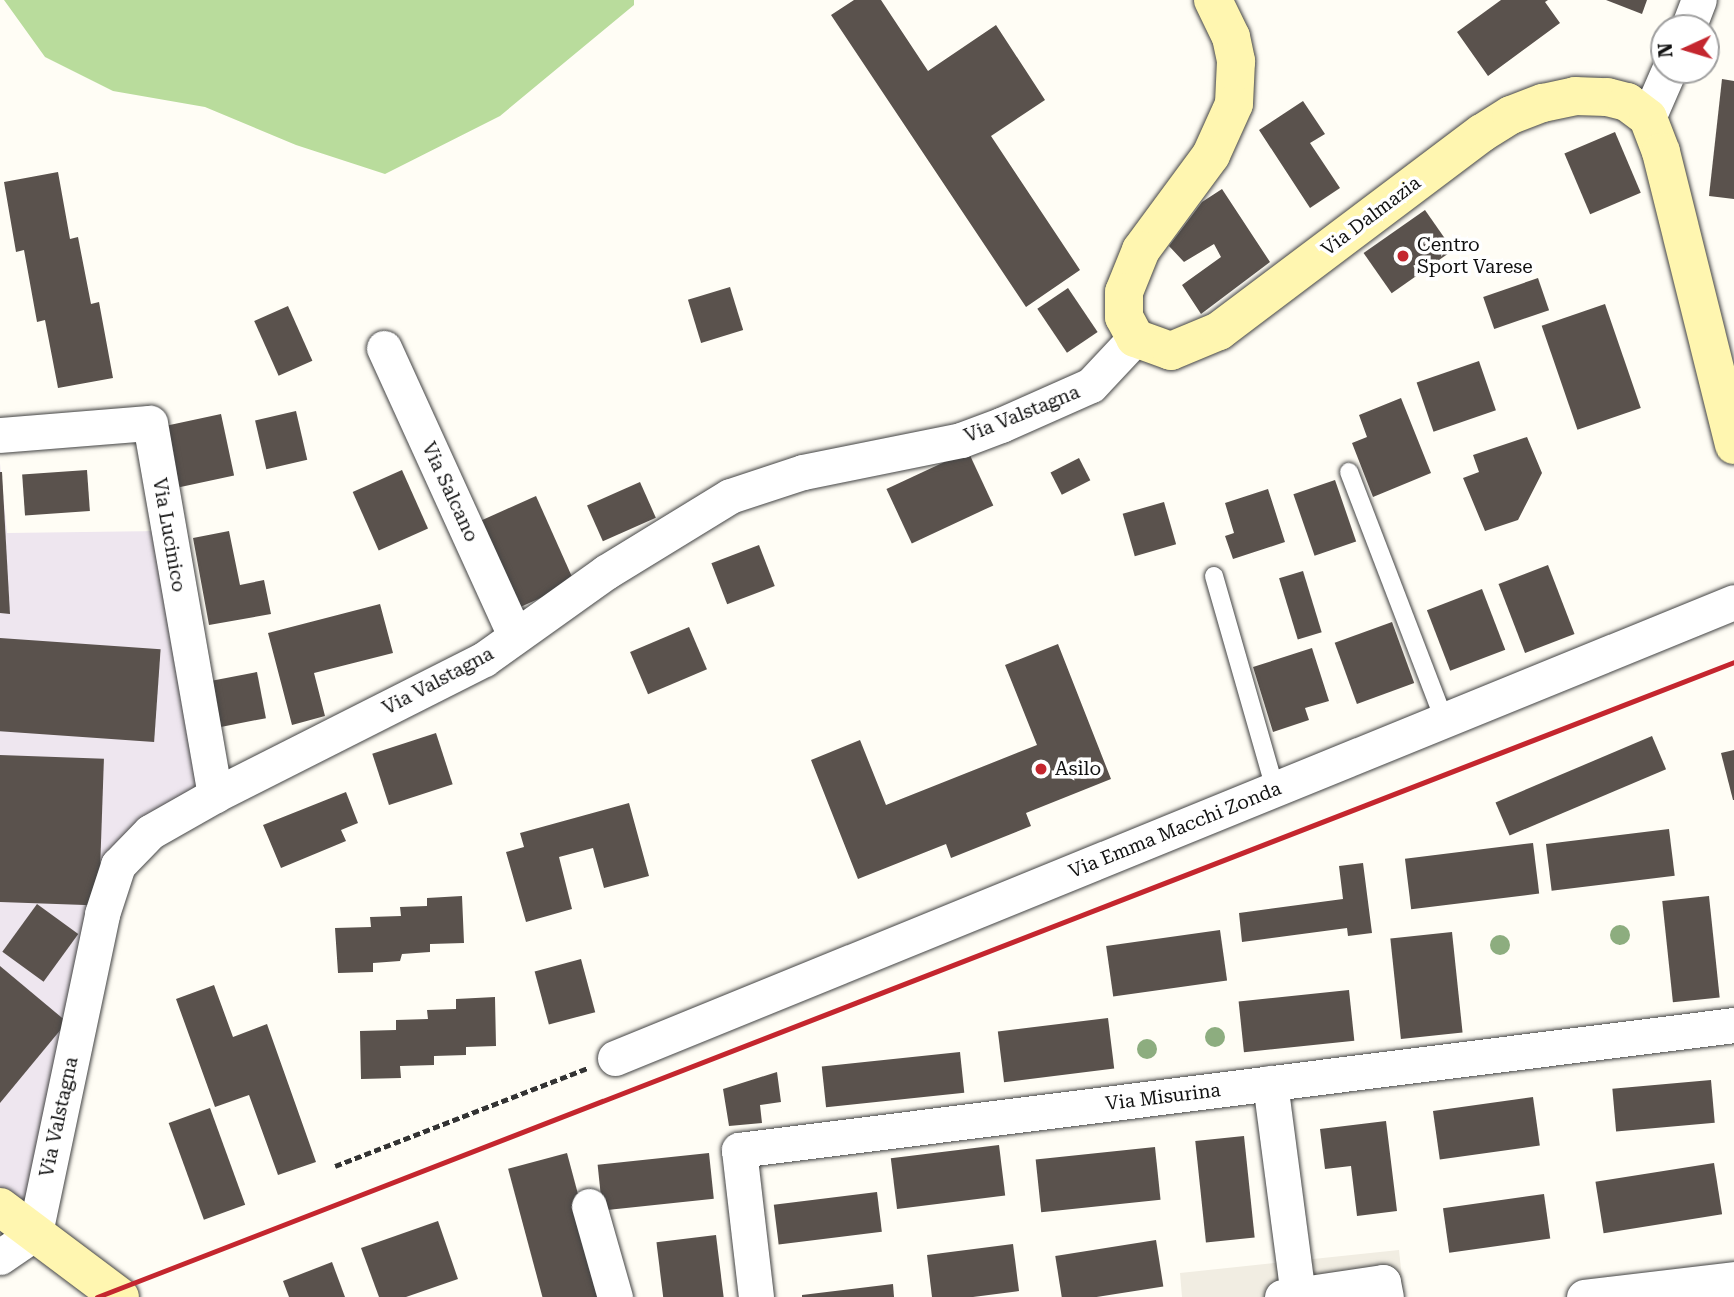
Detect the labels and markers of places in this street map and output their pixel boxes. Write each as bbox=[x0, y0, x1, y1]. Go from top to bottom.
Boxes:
place label: Centro Sport Varese bbox=[1417, 234, 1533, 278]
marker: Centro Sport Varese bbox=[1395, 248, 1411, 264]
place label: Asilo bbox=[1055, 758, 1101, 780]
marker: Asilo bbox=[1033, 761, 1049, 777]

